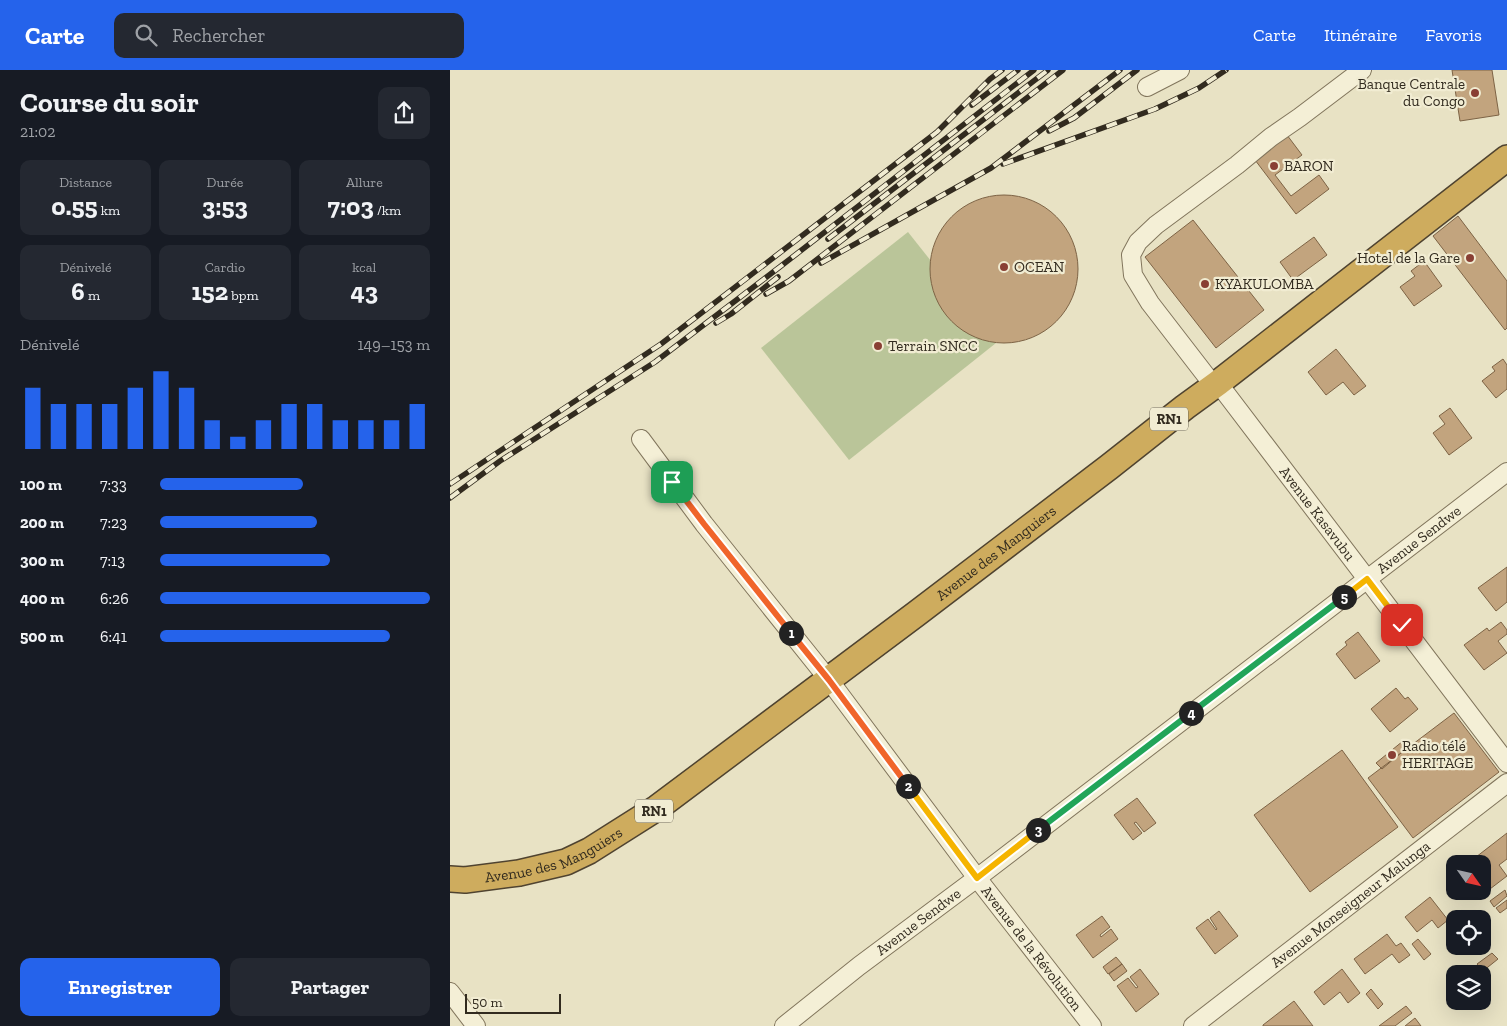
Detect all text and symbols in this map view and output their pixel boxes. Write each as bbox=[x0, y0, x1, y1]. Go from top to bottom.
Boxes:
search box bbox=[114, 13, 464, 58]
text: Carte bbox=[25, 21, 84, 50]
icon: search bbox=[132, 21, 160, 49]
text: Rechercher bbox=[172, 24, 265, 47]
text: Carte bbox=[1253, 24, 1296, 46]
text: Itinéraire bbox=[1324, 24, 1397, 46]
text: Favoris bbox=[1425, 24, 1482, 46]
place label: Banque Centrale du Congo bbox=[1358, 75, 1465, 110]
text: Course du soir bbox=[20, 86, 199, 119]
button: share bbox=[378, 87, 430, 139]
marker: Banque Centrale du Congo bbox=[1469, 87, 1481, 99]
text: 21:02 bbox=[20, 122, 55, 141]
place label: BARON bbox=[1284, 157, 1333, 175]
marker: BARON bbox=[1268, 160, 1280, 172]
text: Distance bbox=[59, 174, 112, 191]
text: Durée bbox=[207, 174, 243, 191]
text: Allure bbox=[346, 174, 383, 191]
text: 0.55 bbox=[51, 191, 97, 221]
text: 3:53 bbox=[202, 191, 248, 221]
text: 7:03 bbox=[328, 191, 374, 221]
text: km bbox=[97, 202, 120, 219]
text: /km bbox=[374, 202, 401, 219]
place label: Hotel de la Gare bbox=[1357, 249, 1460, 267]
marker: Hotel de la Gare bbox=[1464, 252, 1476, 264]
place label: OCEAN bbox=[1014, 258, 1064, 276]
text: Dénivelé bbox=[60, 259, 112, 276]
text: Cardio bbox=[205, 259, 245, 276]
text: kcal bbox=[352, 259, 376, 276]
marker: OCEAN bbox=[998, 261, 1010, 273]
place label: KYAKULOMBA bbox=[1215, 275, 1314, 293]
text: 6 bbox=[71, 276, 85, 306]
text: 152 bbox=[191, 276, 228, 306]
text: 43 bbox=[351, 276, 378, 306]
marker: KYAKULOMBA bbox=[1199, 278, 1211, 290]
text: m bbox=[85, 287, 100, 304]
text: bpm bbox=[228, 287, 259, 304]
text: Dénivelé bbox=[20, 335, 79, 354]
text: 149–153 m bbox=[357, 335, 430, 354]
place label: Terrain SNCC bbox=[888, 337, 978, 355]
marker: Terrain SNCC bbox=[872, 340, 884, 352]
road number: RN1 bbox=[1150, 408, 1188, 430]
pin bbox=[651, 461, 693, 503]
street label: Avenue Kasavubu bbox=[1276, 463, 1359, 565]
icon: arrive bbox=[658, 468, 686, 496]
text: 100 m bbox=[20, 475, 62, 494]
text: 7:33 bbox=[100, 475, 127, 494]
street label: Avenue des Manguiers bbox=[933, 502, 1060, 604]
street label: Avenue Sendwe bbox=[1373, 502, 1465, 577]
text: 200 m bbox=[20, 513, 64, 532]
text: 7:23 bbox=[100, 513, 127, 532]
text: 300 m bbox=[20, 551, 64, 570]
text: 7:13 bbox=[100, 551, 125, 570]
pin: 5 bbox=[1332, 584, 1356, 610]
text: 400 m bbox=[20, 589, 65, 608]
text: 6:26 bbox=[100, 589, 129, 608]
text: 5 bbox=[1341, 589, 1348, 606]
pin bbox=[1381, 604, 1423, 646]
icon: check bbox=[1388, 611, 1416, 639]
pin: 1 bbox=[778, 620, 804, 646]
text: 1 bbox=[789, 625, 794, 642]
text: 500 m bbox=[20, 627, 64, 646]
text: 6:41 bbox=[100, 627, 127, 646]
pin: 4 bbox=[1178, 700, 1204, 726]
text: 4 bbox=[1188, 705, 1195, 722]
place label: Radio télé HERITAGE bbox=[1402, 737, 1473, 772]
marker: Radio télé HERITAGE bbox=[1386, 749, 1398, 761]
pin: 2 bbox=[896, 774, 920, 798]
text: 2 bbox=[905, 778, 912, 795]
road number: RN1 bbox=[635, 799, 673, 822]
pin: 3 bbox=[1026, 818, 1050, 842]
text: 3 bbox=[1035, 822, 1042, 839]
street label: Avenue des Manguiers bbox=[484, 823, 626, 886]
street label: Avenue Monseigneur Malunga bbox=[1267, 837, 1434, 972]
north arrow bbox=[1446, 855, 1491, 900]
map controls bbox=[1446, 855, 1491, 1010]
street label: Avenue de la Révolution bbox=[977, 882, 1086, 1015]
street label: Avenue Sendwe bbox=[872, 884, 964, 959]
button: locate bbox=[1446, 910, 1491, 955]
button: Enregistrer bbox=[20, 958, 220, 1016]
button: Partager bbox=[230, 958, 430, 1016]
button: layers bbox=[1446, 965, 1491, 1010]
scale bar bbox=[465, 991, 561, 1014]
text: 50 m bbox=[472, 994, 503, 1011]

